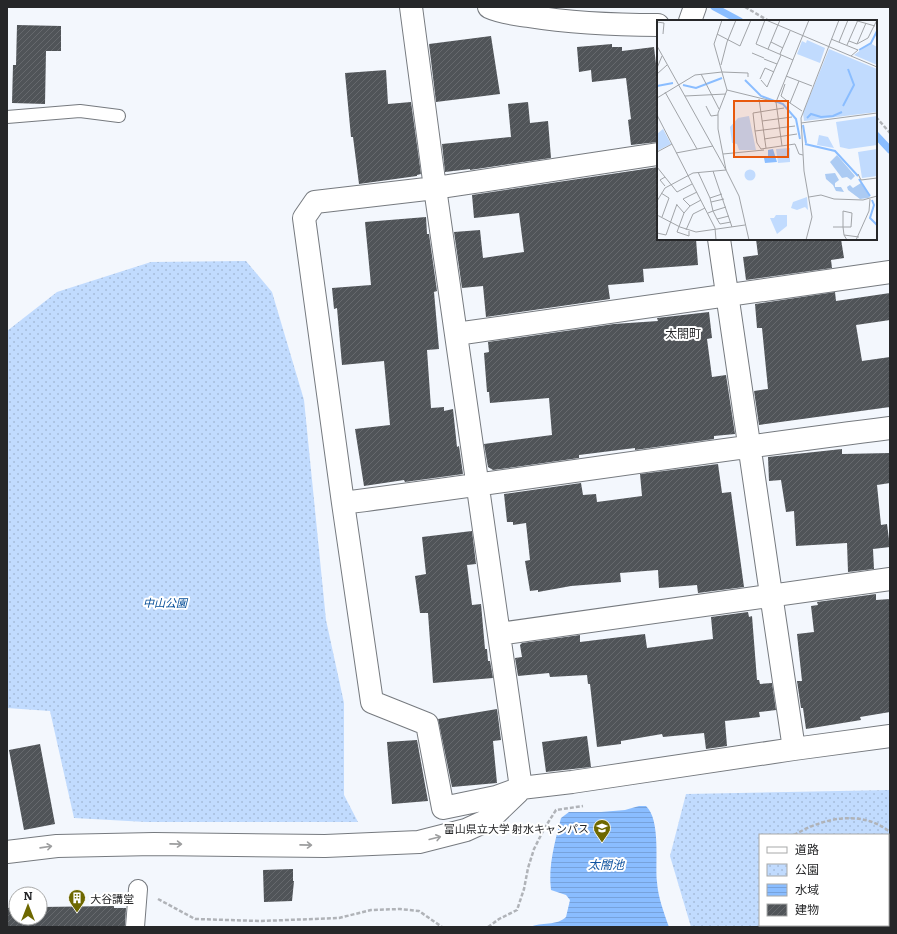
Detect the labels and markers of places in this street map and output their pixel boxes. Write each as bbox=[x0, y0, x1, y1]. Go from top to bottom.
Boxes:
school or university icon: 富山県立大学 射水キャンパス bbox=[592, 818, 612, 843]
place label: 富山県立大学 射水キャンパス bbox=[444, 820, 589, 836]
building icon: 大谷講堂 bbox=[67, 888, 87, 913]
place label: 大谷講堂 bbox=[90, 890, 134, 906]

